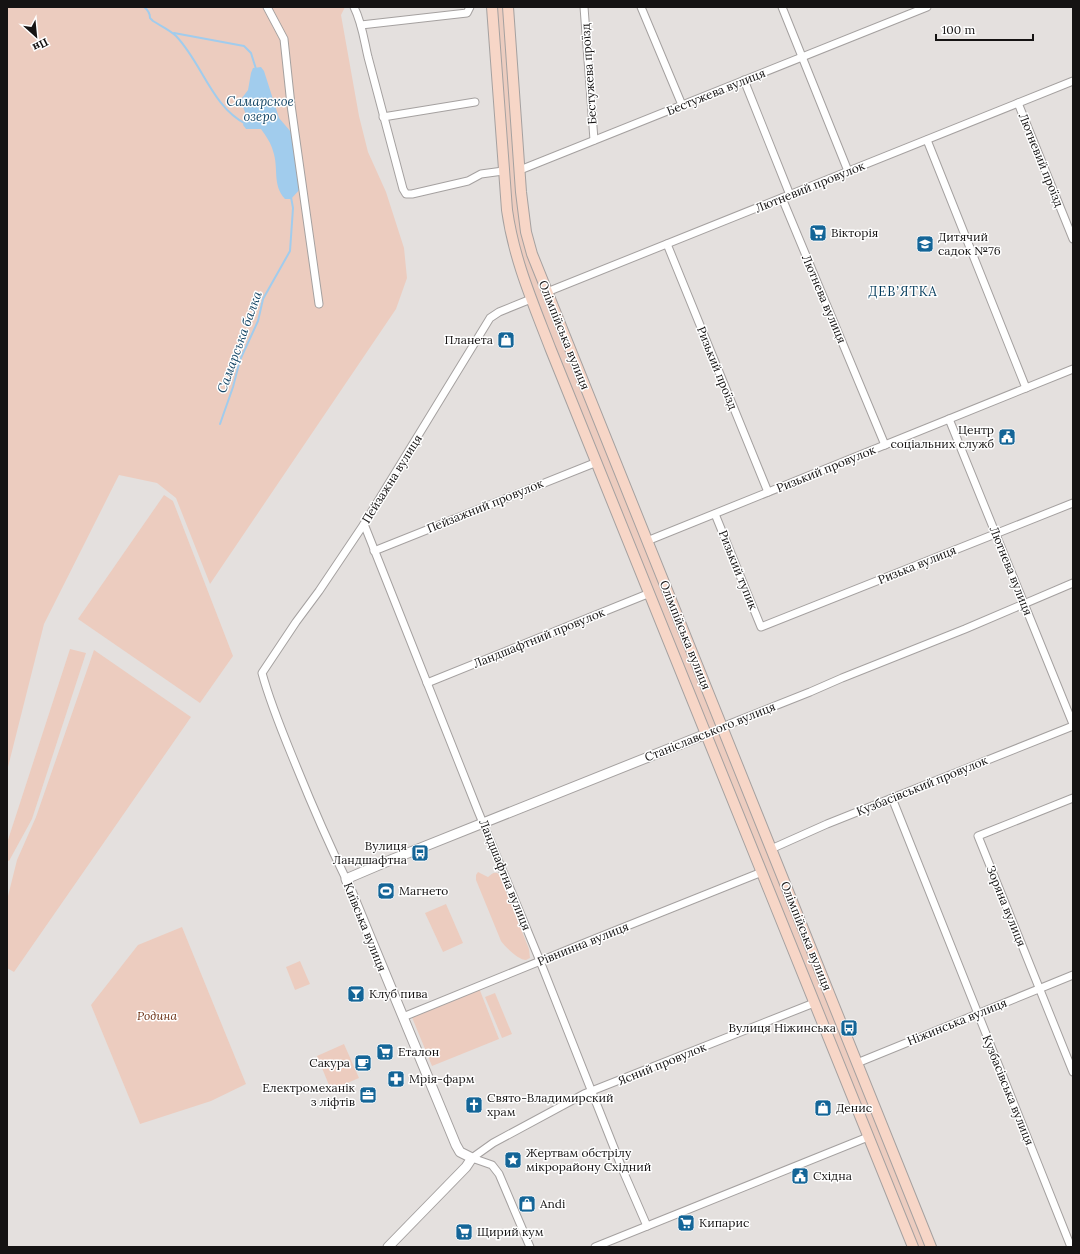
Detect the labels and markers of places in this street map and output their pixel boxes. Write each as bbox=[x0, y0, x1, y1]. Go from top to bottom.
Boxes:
supermarket icon: Вікторія bbox=[808, 223, 828, 243]
place label: Вікторія bbox=[831, 225, 878, 240]
place label: Дитячий садок №76 bbox=[938, 229, 1001, 258]
school or university icon: Дитячий садок №76 bbox=[915, 234, 935, 254]
shop icon: Планета bbox=[496, 330, 516, 350]
place label: Планета bbox=[444, 332, 493, 347]
place label: Центр соціальних служб bbox=[890, 422, 994, 451]
public building icon: Центр соціальних служб bbox=[997, 427, 1017, 447]
place label: Вулиця Ландшафтна bbox=[333, 838, 407, 867]
bus stop icon: Вулиця Ландшафтна bbox=[410, 843, 430, 863]
sports icon: Магнето bbox=[376, 881, 396, 901]
place label: Магнето bbox=[399, 883, 448, 898]
bar icon: Клуб пива bbox=[346, 984, 366, 1004]
place label: Клуб пива bbox=[369, 986, 428, 1001]
bus stop icon: Вулиця Ніжинська bbox=[839, 1018, 859, 1038]
place label: Вулиця Ніжинська bbox=[728, 1020, 836, 1035]
supermarket icon: Еталон bbox=[375, 1042, 395, 1062]
place label: Еталон bbox=[398, 1044, 439, 1059]
cafe icon: Сакура bbox=[353, 1053, 373, 1073]
place label: Сакура bbox=[309, 1055, 350, 1070]
pharmacy icon: Мрія-фарм bbox=[386, 1069, 406, 1089]
place label: Мрія-фарм bbox=[409, 1071, 475, 1086]
place label: Електромеханік з ліфтів bbox=[262, 1080, 356, 1109]
office icon: Електромеханік з ліфтів bbox=[358, 1085, 378, 1105]
place label: Свято-Владимирский храм bbox=[487, 1090, 614, 1119]
church icon: Свято-Владимирский храм bbox=[464, 1095, 484, 1115]
shop icon: Денис bbox=[813, 1098, 833, 1118]
place label: Денис bbox=[836, 1100, 872, 1115]
place label: Жертвам обстрілу мікрорайону Східний bbox=[526, 1145, 651, 1174]
place icon: Жертвам обстрілу мікрорайону Східний bbox=[503, 1150, 523, 1170]
public building icon: Східна bbox=[790, 1166, 810, 1186]
place label: Східна bbox=[813, 1168, 852, 1183]
shop icon: Andi bbox=[517, 1194, 537, 1214]
place label: Andi bbox=[539, 1196, 565, 1211]
supermarket icon: Кипарис bbox=[676, 1213, 696, 1233]
place label: Кипарис bbox=[699, 1215, 749, 1230]
supermarket icon: Щирий кум bbox=[454, 1222, 474, 1242]
place label: Щирий кум bbox=[477, 1224, 544, 1239]

